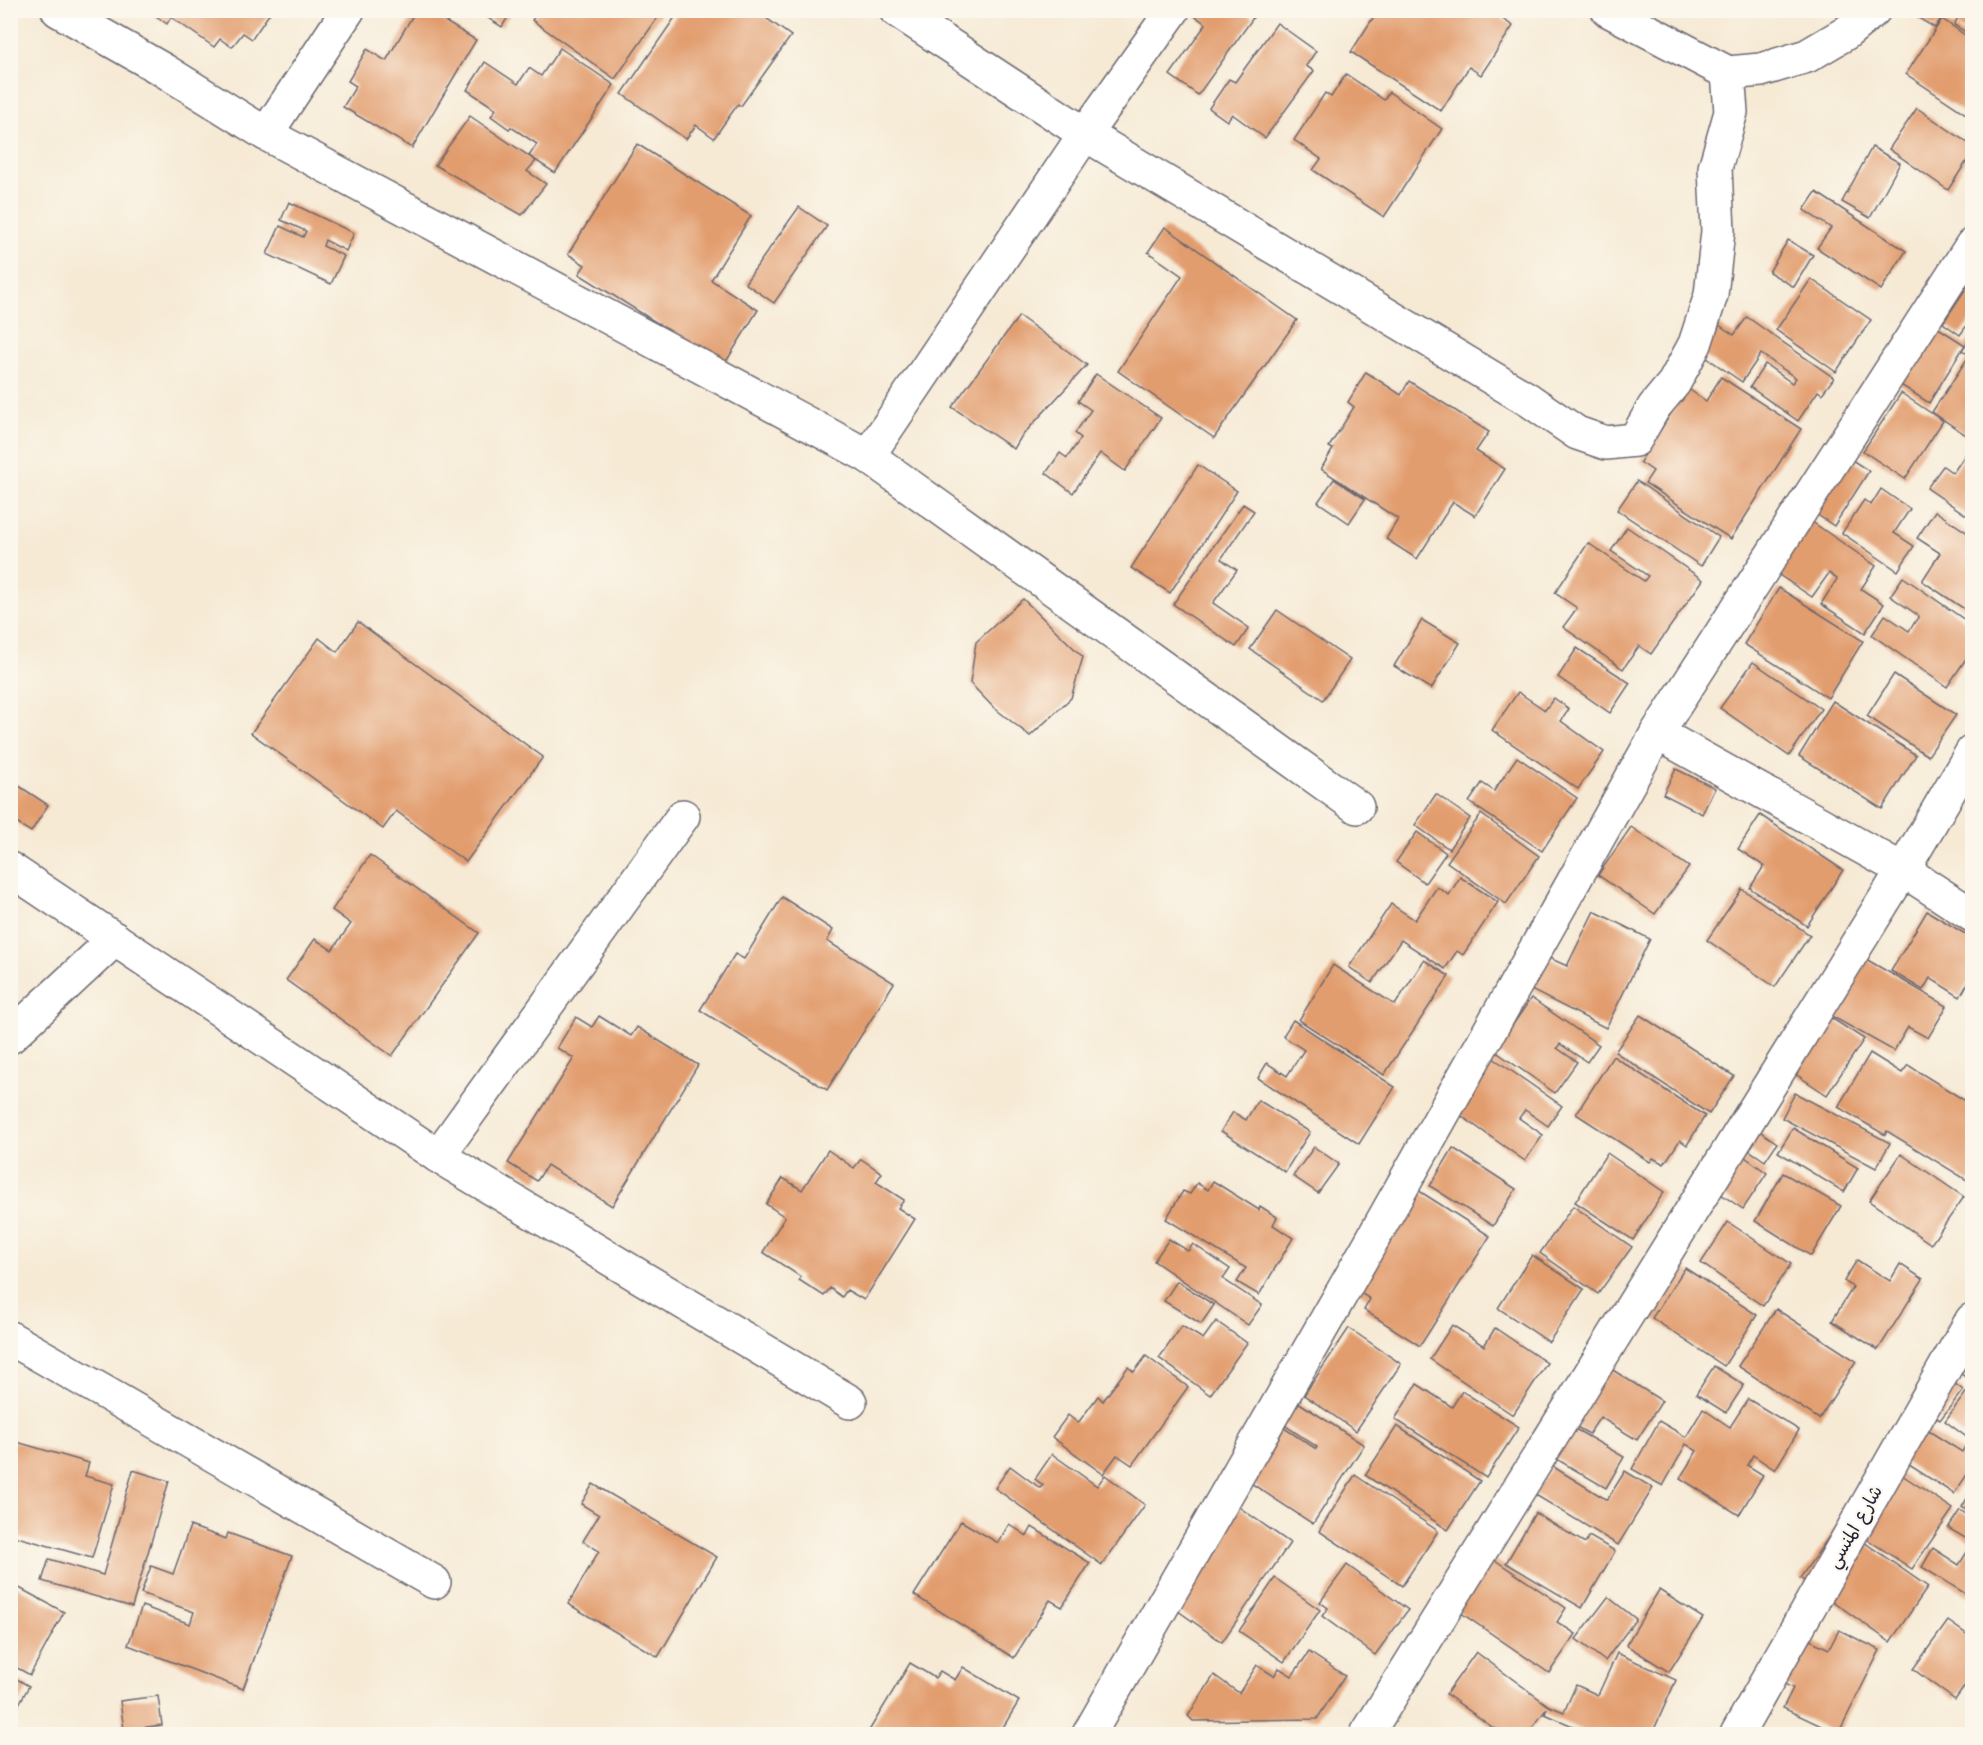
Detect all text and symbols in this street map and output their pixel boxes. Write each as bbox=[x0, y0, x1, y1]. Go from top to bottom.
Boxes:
street label: شارع المنسي bbox=[1823, 1482, 1891, 1575]

